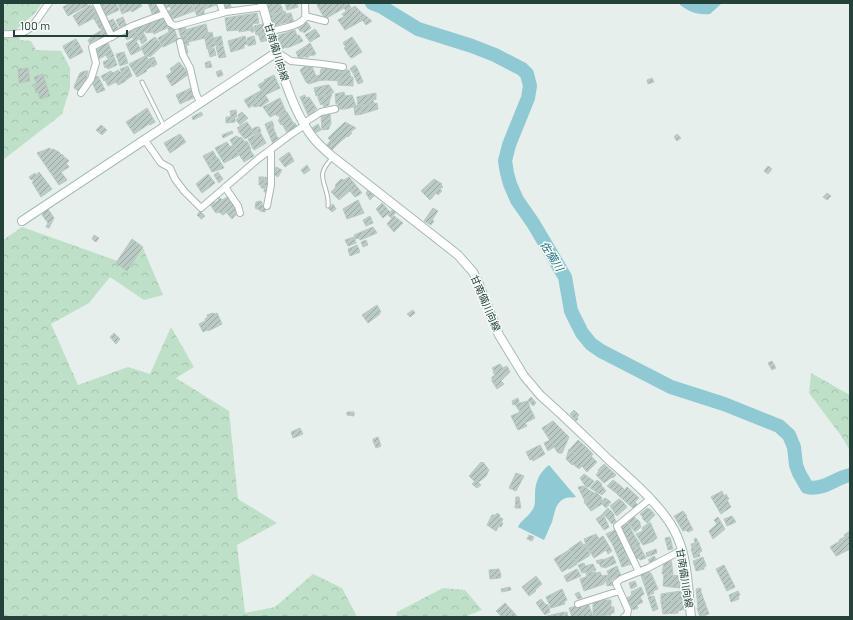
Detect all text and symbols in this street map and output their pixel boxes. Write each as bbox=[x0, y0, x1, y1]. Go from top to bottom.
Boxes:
scale bar bbox=[14, 12, 127, 38]
text: 100 m bbox=[20, 18, 50, 32]
street label: 甘南備川向線 bbox=[262, 22, 292, 82]
water label: 佐備川 bbox=[538, 238, 567, 274]
street label: 甘南備川向線 bbox=[469, 273, 503, 333]
street label: 甘南備川向線 bbox=[674, 547, 696, 609]

